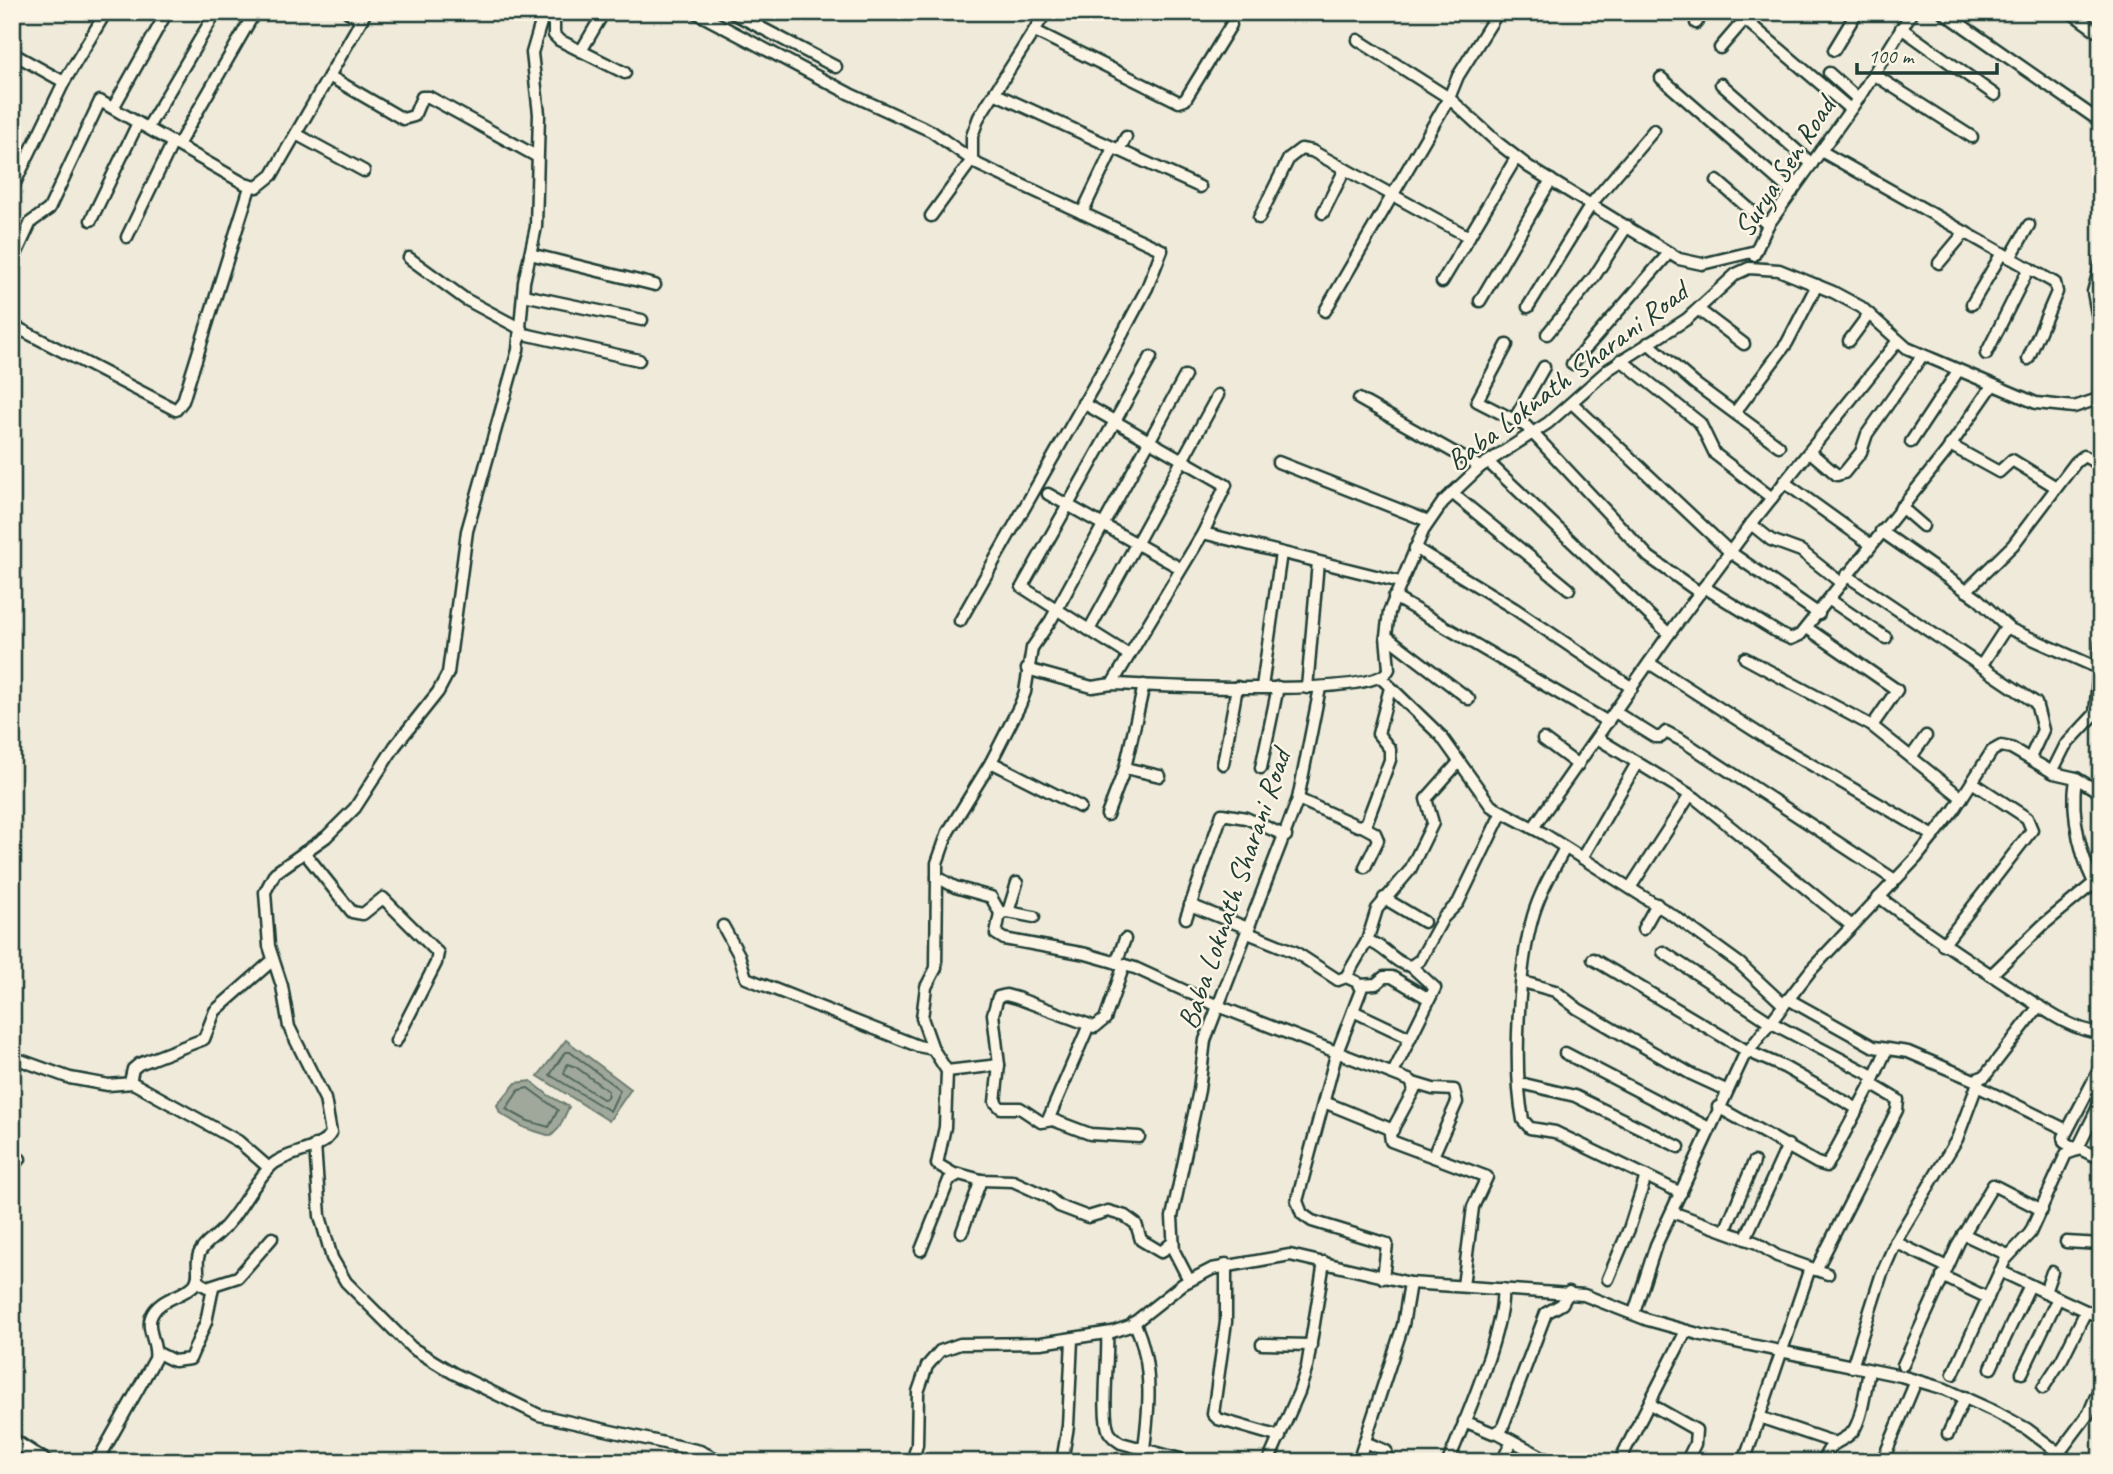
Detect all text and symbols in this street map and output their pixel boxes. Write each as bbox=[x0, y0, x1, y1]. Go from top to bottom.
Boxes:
scale bar bbox=[1857, 32, 1997, 76]
text: 100 m bbox=[1868, 43, 1915, 69]
street label: Surya Sen Road bbox=[1725, 86, 1846, 244]
street label: Baba Loknath Sharani Road bbox=[1439, 270, 1699, 479]
street label: Baba Loknath Sharani Road bbox=[1168, 740, 1301, 1034]

